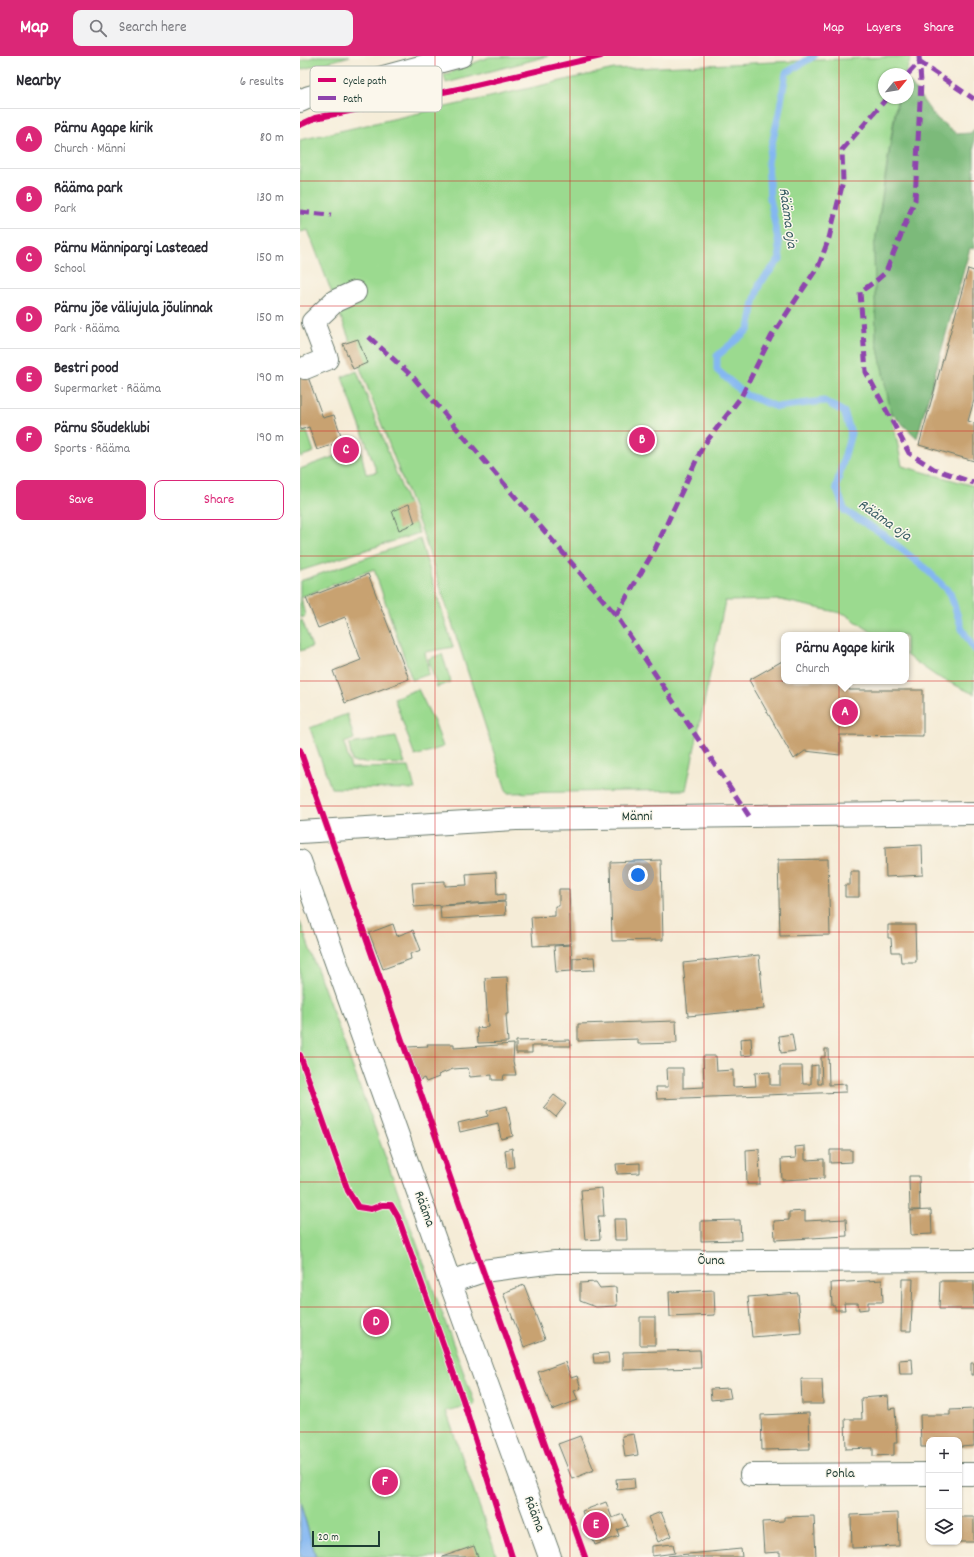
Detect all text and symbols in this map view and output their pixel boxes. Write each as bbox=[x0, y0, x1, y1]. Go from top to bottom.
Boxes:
search box bbox=[73, 10, 353, 46]
text: Map bbox=[20, 15, 49, 42]
icon: search bbox=[87, 17, 109, 39]
text: Search here bbox=[119, 17, 187, 39]
text: Map bbox=[823, 18, 844, 38]
text: Layers bbox=[866, 18, 901, 38]
text: Share bbox=[923, 18, 954, 38]
legend bbox=[310, 66, 442, 112]
north arrow bbox=[878, 68, 914, 104]
text: Nearby bbox=[16, 70, 60, 94]
text: 6 results bbox=[240, 73, 284, 92]
text: Cycle path bbox=[343, 74, 387, 90]
text: Path bbox=[343, 92, 362, 108]
text: Pärnu Agape kirik bbox=[54, 118, 153, 140]
text: A bbox=[25, 129, 33, 148]
text: 80 m bbox=[260, 129, 284, 148]
text: Church · Männi bbox=[54, 140, 125, 159]
text: Rääma park bbox=[54, 178, 123, 200]
water label: Rääma oja bbox=[772, 186, 802, 251]
text: B bbox=[26, 189, 32, 208]
text: 130 m bbox=[256, 189, 284, 208]
text: Park bbox=[54, 200, 76, 219]
text: Pärnu Männipargi Lasteaed bbox=[54, 238, 208, 260]
text: C bbox=[26, 249, 32, 268]
text: 150 m bbox=[256, 249, 284, 268]
text: School bbox=[54, 260, 86, 279]
text: Pärnu jõe väliujula jõulinnak bbox=[54, 298, 213, 320]
text: D bbox=[26, 309, 32, 328]
text: 150 m bbox=[256, 309, 284, 328]
text: Park · Rääma bbox=[54, 320, 119, 339]
text: Bestri pood bbox=[54, 358, 119, 380]
text: E bbox=[26, 369, 32, 388]
text: 190 m bbox=[256, 369, 284, 388]
text: Supermarket · Rääma bbox=[54, 380, 161, 399]
text: Pärnu Sõudeklubi bbox=[54, 418, 150, 440]
pin: B bbox=[629, 425, 655, 455]
text: F bbox=[26, 429, 32, 448]
text: 190 m bbox=[256, 429, 284, 448]
pin: C bbox=[333, 435, 359, 465]
text: Sports · Rääma bbox=[54, 440, 130, 459]
button: Save bbox=[16, 480, 146, 520]
button: Share bbox=[154, 480, 284, 520]
water label: Rääma oja bbox=[853, 495, 916, 548]
popup bbox=[781, 632, 909, 684]
text: Pärnu Agape kirik bbox=[796, 638, 894, 660]
text: Church bbox=[796, 660, 830, 679]
pin: A bbox=[832, 697, 858, 727]
street label: Männi bbox=[621, 807, 653, 827]
your location bbox=[628, 865, 648, 885]
street label: Rääma bbox=[408, 1188, 440, 1230]
street label: Õuna bbox=[698, 1251, 725, 1271]
pin: D bbox=[363, 1307, 389, 1337]
map controls bbox=[926, 1437, 962, 1545]
button: + bbox=[926, 1437, 962, 1473]
street label: Pohla bbox=[826, 1464, 855, 1484]
pin: F bbox=[372, 1467, 398, 1497]
button: − bbox=[926, 1473, 962, 1509]
street label: Rääma bbox=[518, 1493, 550, 1535]
button: layers bbox=[926, 1509, 962, 1545]
pin: E bbox=[583, 1510, 609, 1540]
scale bar bbox=[312, 1529, 380, 1548]
text: 20 m bbox=[318, 1530, 339, 1546]

